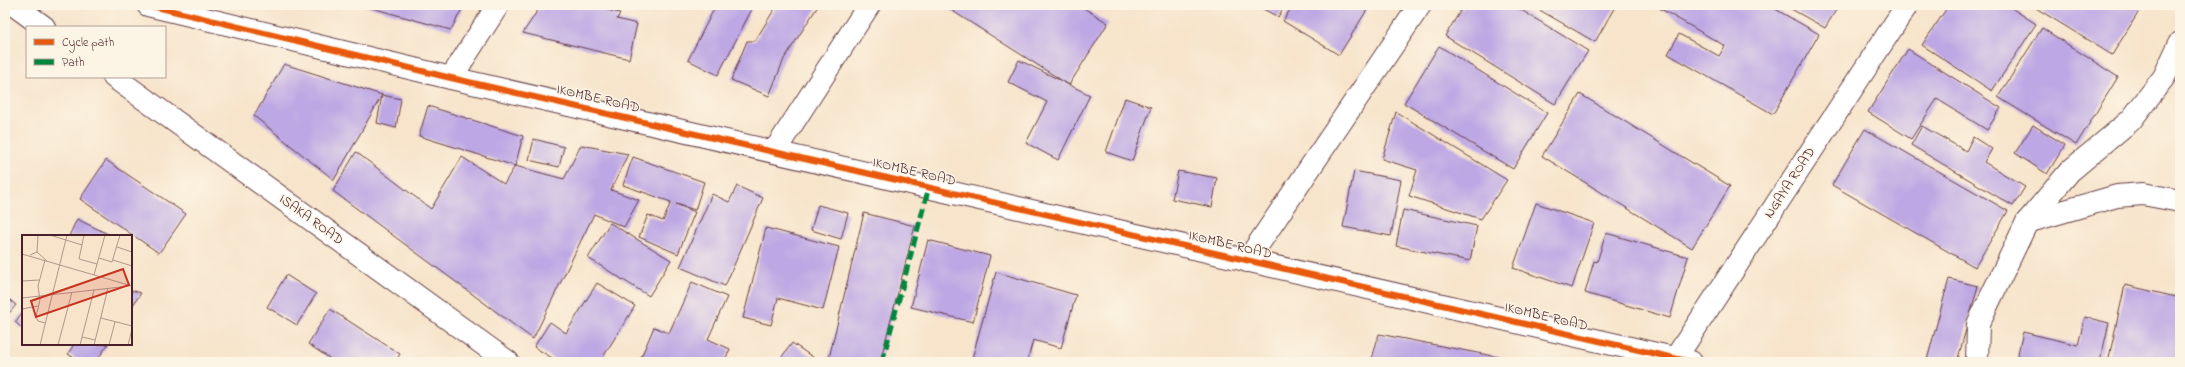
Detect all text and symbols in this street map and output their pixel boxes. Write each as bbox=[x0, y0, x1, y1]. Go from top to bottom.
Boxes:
legend bbox=[26, 26, 166, 78]
text: Cycle path bbox=[62, 34, 114, 53]
text: Path bbox=[62, 54, 85, 72]
street label: IKOMBE ROAD bbox=[554, 79, 642, 119]
street label: NGAYA ROAD bbox=[1759, 143, 1821, 223]
street label: IKOMBE ROAD bbox=[870, 152, 958, 192]
street label: ISAKA ROAD bbox=[274, 189, 348, 251]
street label: IKOMBE ROAD bbox=[1186, 225, 1274, 265]
inset map bbox=[22, 235, 132, 345]
street label: IKOMBE ROAD bbox=[1502, 297, 1590, 337]

